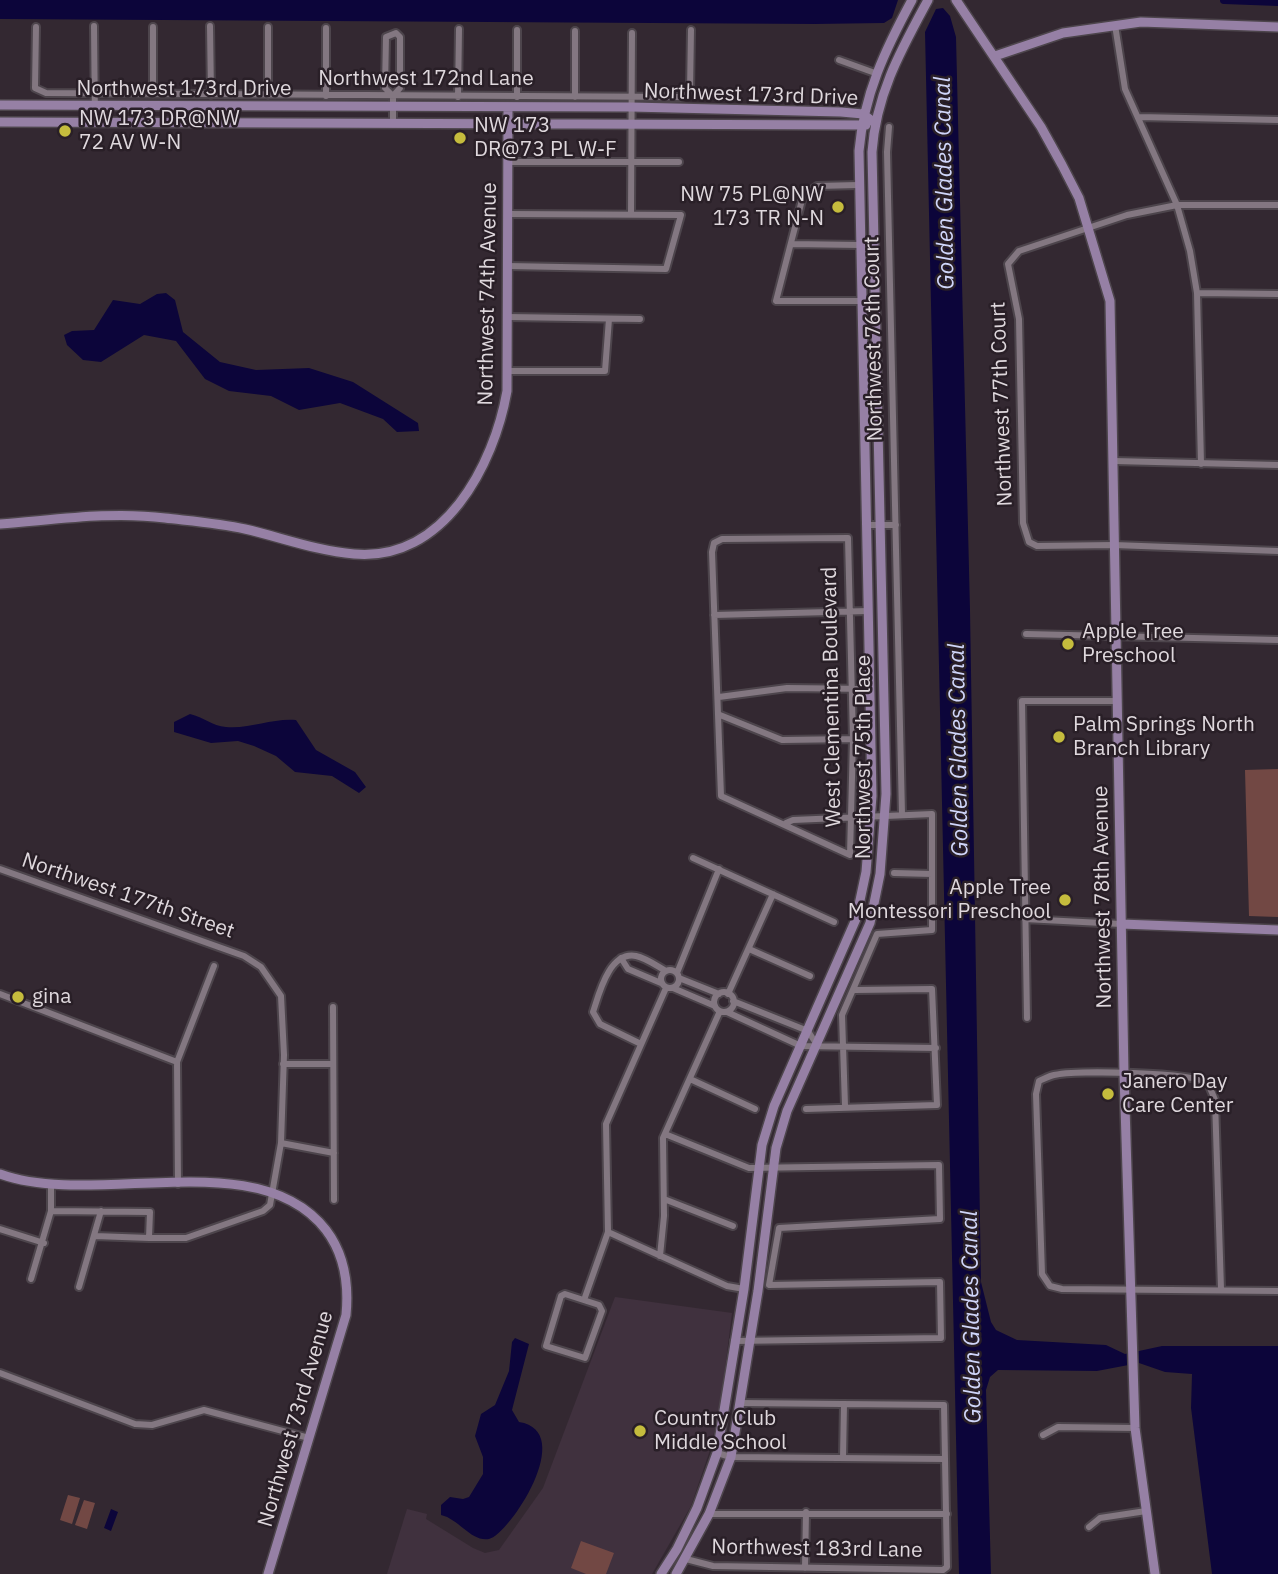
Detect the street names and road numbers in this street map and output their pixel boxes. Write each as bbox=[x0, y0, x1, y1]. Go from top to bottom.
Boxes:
street label: Northwest 172nd Lane bbox=[318, 66, 534, 92]
street label: Northwest 173rd Drive bbox=[77, 76, 291, 102]
street label: Northwest 173rd Drive bbox=[643, 79, 859, 111]
street label: Northwest 74th Avenue bbox=[473, 182, 503, 406]
street label: Northwest 76th Court bbox=[860, 236, 888, 442]
street label: Northwest 77th Court bbox=[986, 301, 1018, 507]
street label: West Clementina Boulevard bbox=[817, 566, 847, 828]
street label: Northwest 75th Place bbox=[851, 655, 877, 859]
street label: Northwest 78th Avenue bbox=[1088, 785, 1118, 1009]
street label: Northwest 177th Street bbox=[18, 848, 238, 944]
street label: Northwest 73rd Avenue bbox=[253, 1308, 339, 1530]
street label: Northwest 183rd Lane bbox=[711, 1535, 923, 1563]

